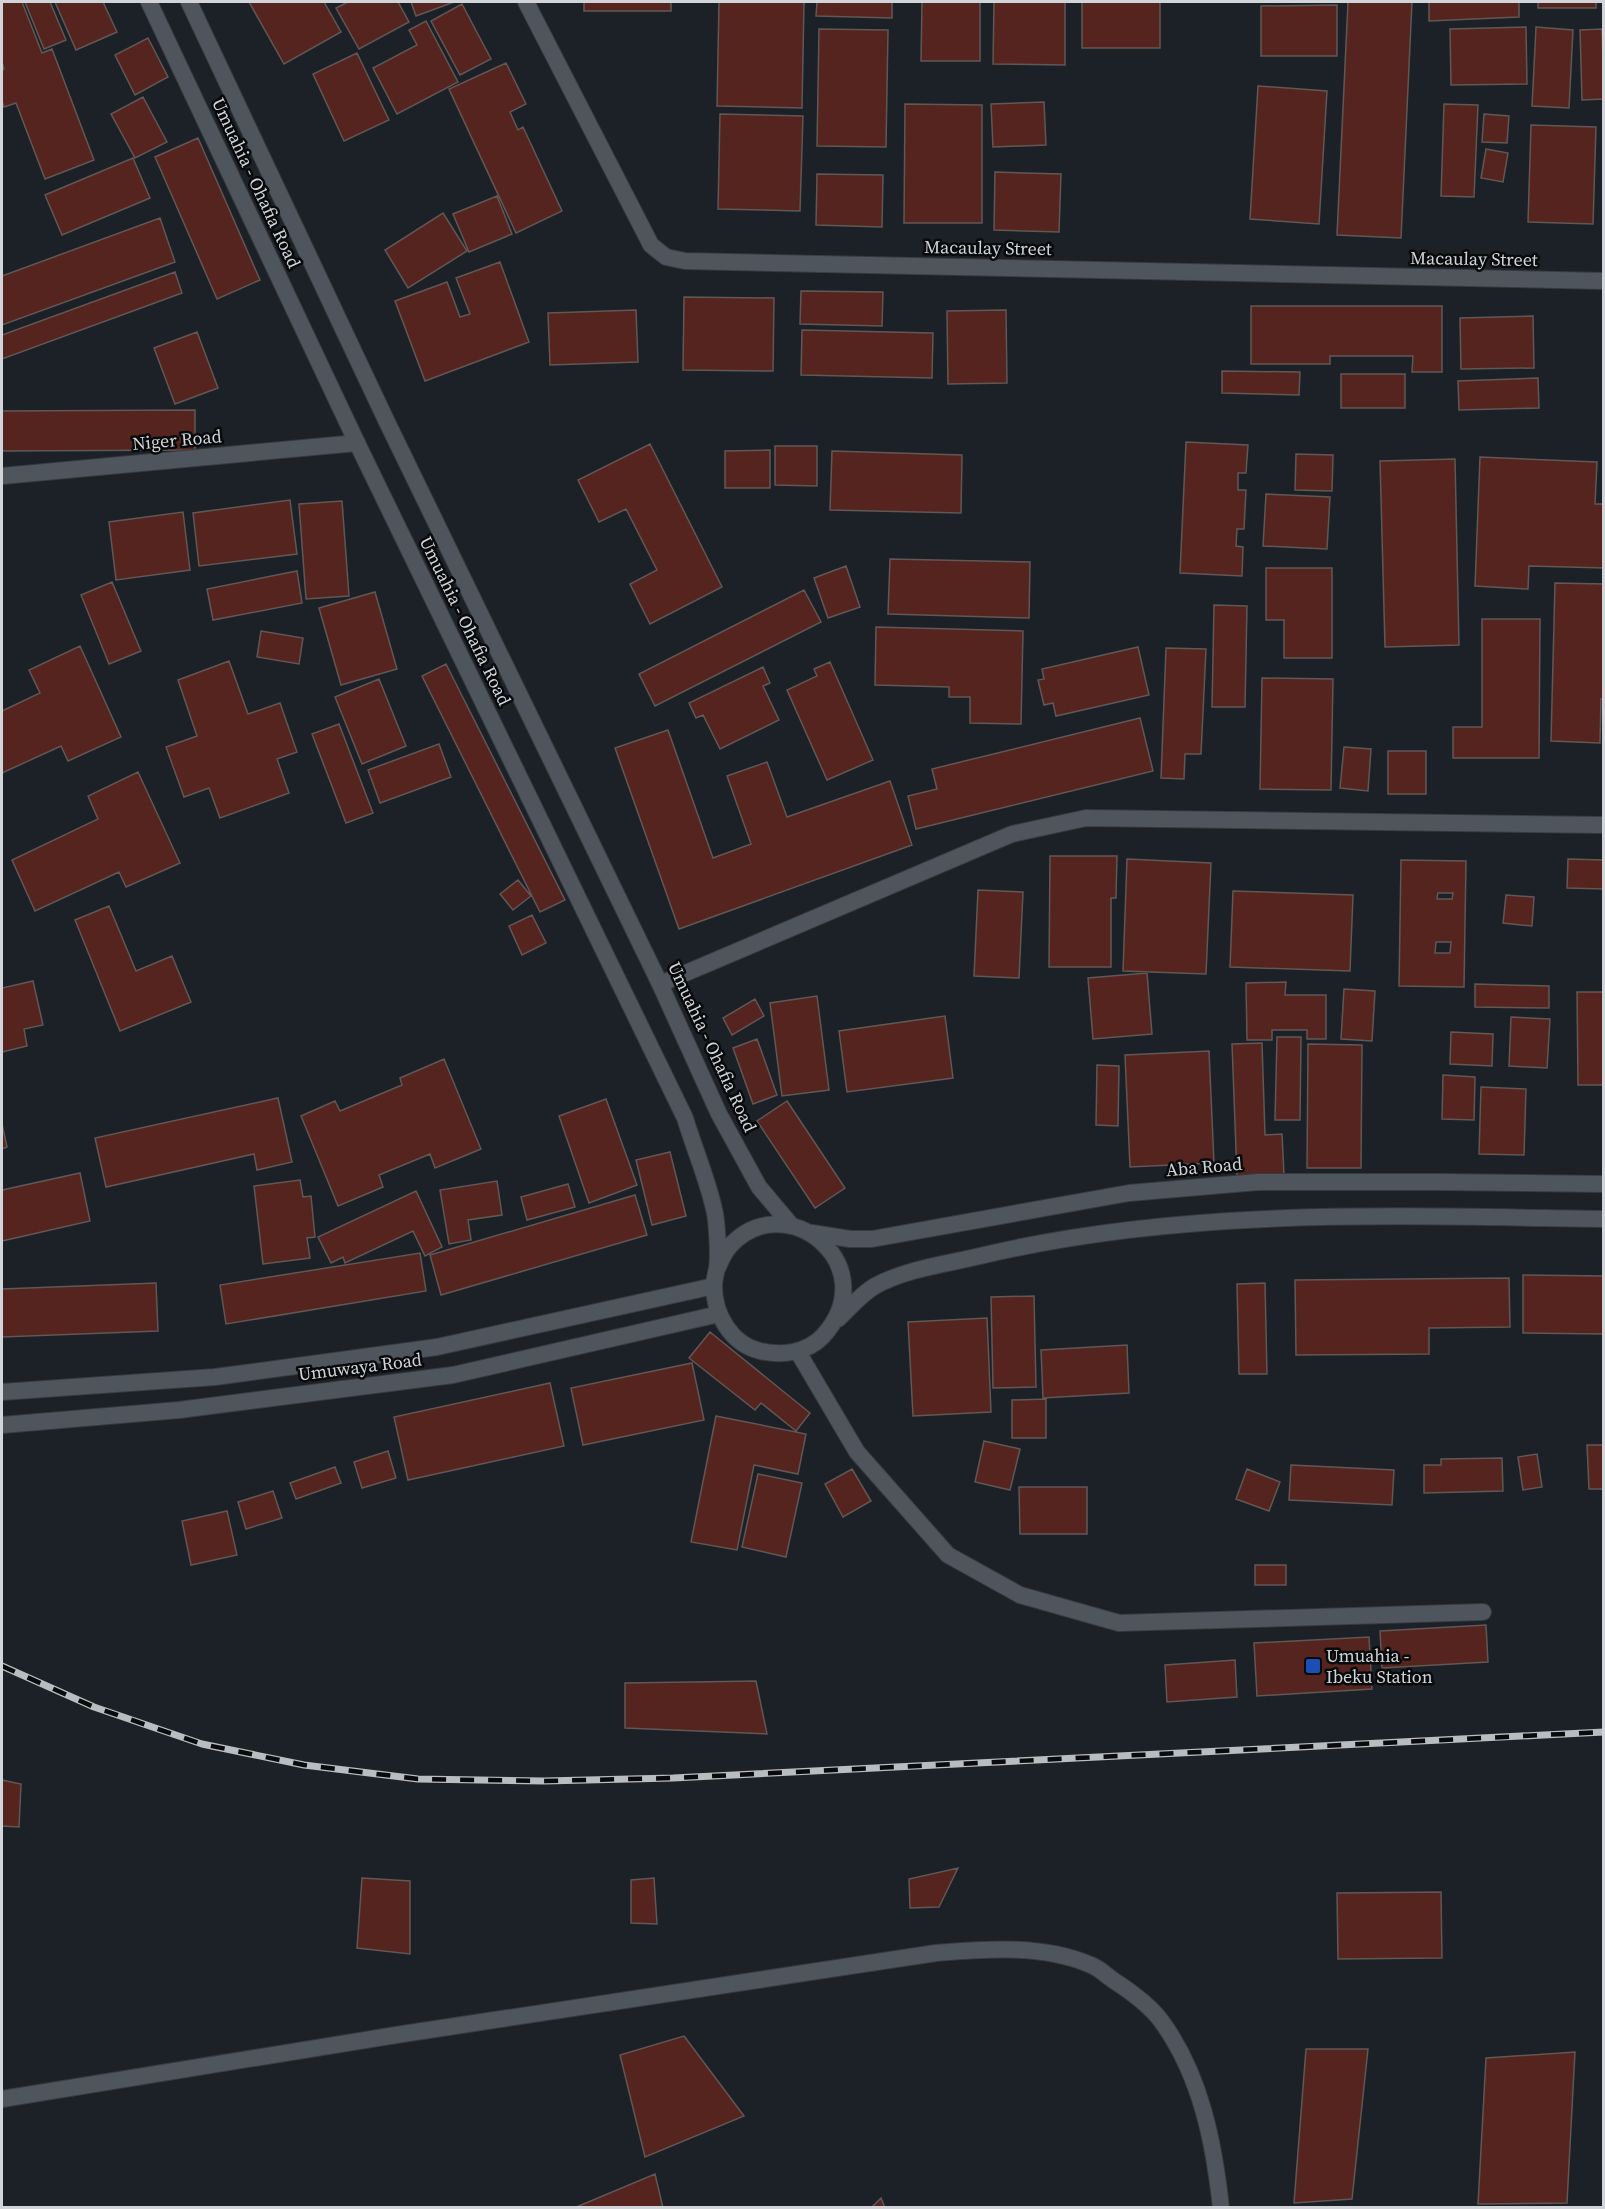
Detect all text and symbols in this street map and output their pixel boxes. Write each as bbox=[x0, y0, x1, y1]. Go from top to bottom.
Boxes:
street label: Umuahia - Ohafia Road bbox=[206, 93, 307, 272]
street label: Macaulay Street bbox=[924, 234, 1052, 261]
street label: Macaulay Street bbox=[1410, 245, 1538, 272]
street label: Niger Road bbox=[131, 423, 223, 456]
street label: Umuahia - Ohafia Road bbox=[414, 532, 517, 710]
street label: Umuahia - Ohafia Road bbox=[662, 957, 763, 1136]
street label: Aba Road bbox=[1165, 1151, 1243, 1182]
street label: Umuwaya Road bbox=[297, 1347, 423, 1386]
place label: Umuahia - Ibeku Station bbox=[1326, 1643, 1433, 1689]
marker: Umuahia - Ibeku Station bbox=[1304, 1657, 1322, 1675]

